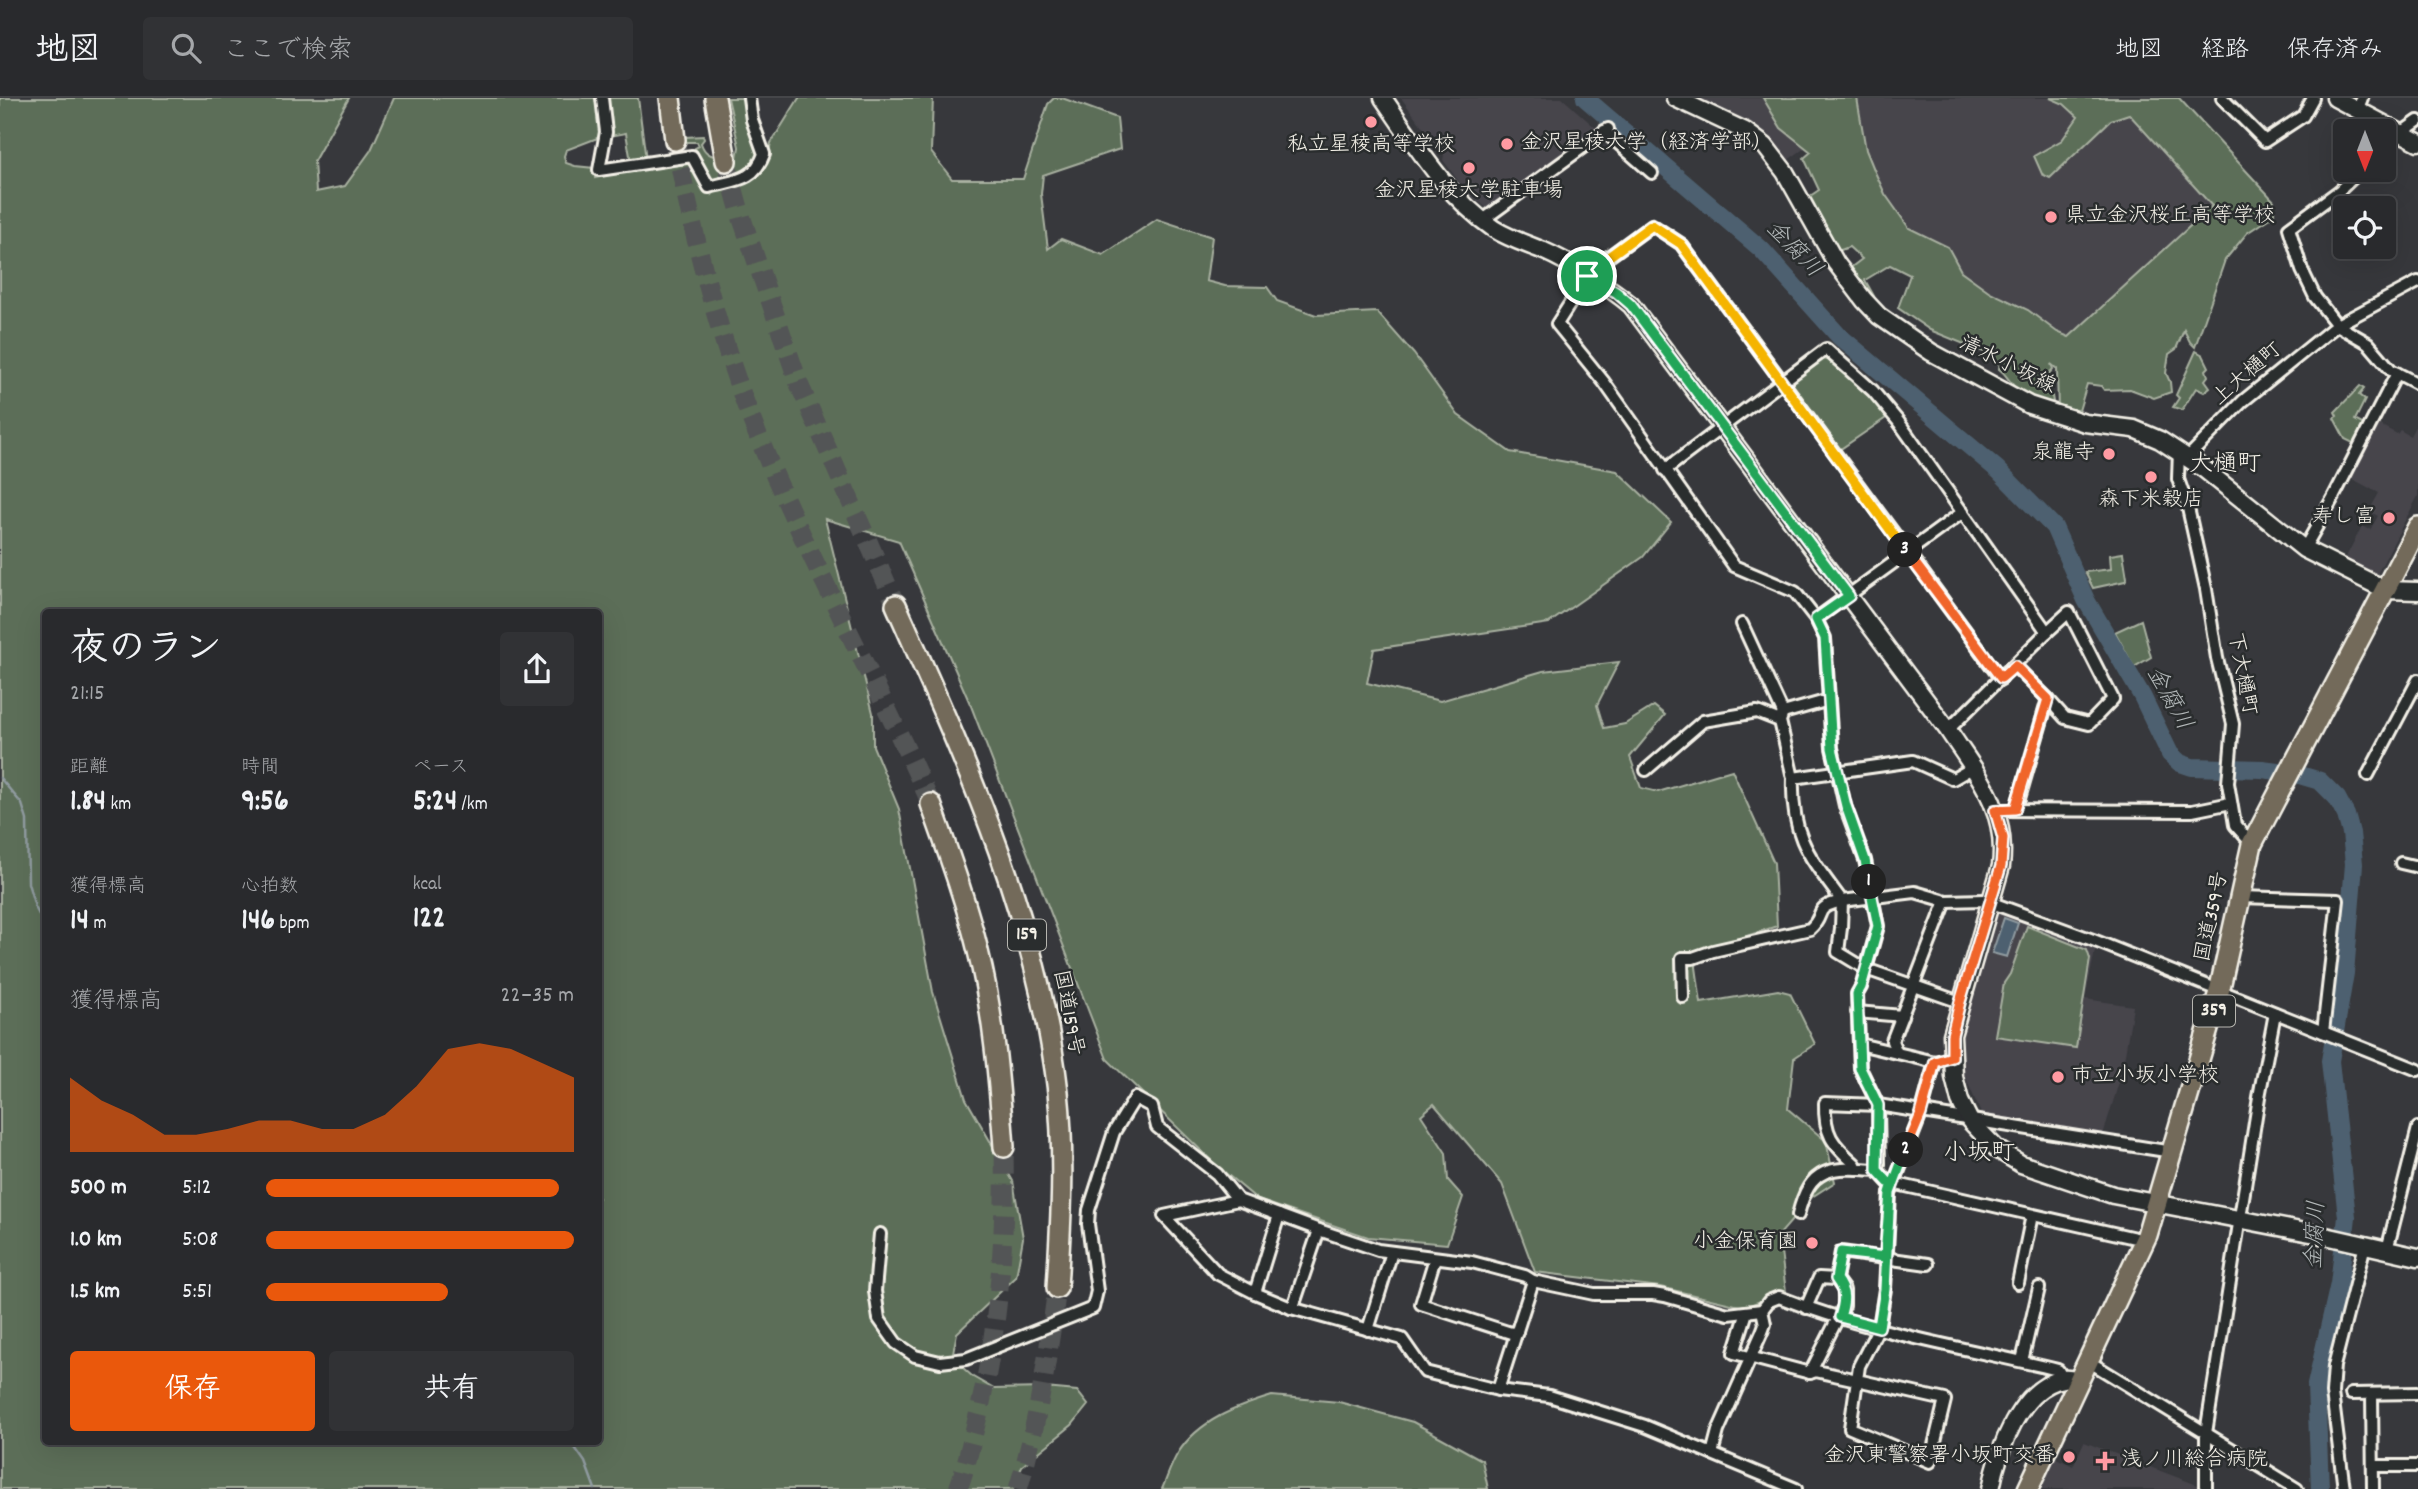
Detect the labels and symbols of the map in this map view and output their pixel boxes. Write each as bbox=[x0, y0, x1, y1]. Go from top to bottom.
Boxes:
marker: 私立星稜高等学校 bbox=[1363, 114, 1379, 130]
north arrow bbox=[2333, 119, 2396, 182]
place label: 金沢星稜大学（経済学部） bbox=[1521, 129, 1773, 159]
place label: 私立星稜高等学校 bbox=[1287, 131, 1455, 161]
marker: 金沢星稜大学（経済学部） bbox=[1499, 136, 1515, 152]
marker: 金沢星稜大学駐車場 bbox=[1461, 160, 1477, 176]
place label: 金沢星稜大学駐車場 bbox=[1375, 177, 1564, 207]
place label: 県立金沢桜丘高等学校 bbox=[2065, 202, 2275, 232]
marker: 県立金沢桜丘高等学校 bbox=[2043, 209, 2059, 225]
water label: 金腐川 bbox=[1757, 214, 1829, 286]
pin bbox=[1557, 246, 1617, 306]
street label: 清水小坂線 bbox=[1953, 330, 2061, 402]
street label: 上大樋町 bbox=[2206, 336, 2290, 414]
place label: 泉龍寺 bbox=[2032, 439, 2095, 469]
marker: 泉龍寺 bbox=[2101, 446, 2117, 462]
district label: 大樋町 bbox=[2189, 448, 2261, 482]
marker: 森下米穀店 bbox=[2143, 469, 2159, 485]
place label: 森下米穀店 bbox=[2099, 486, 2204, 516]
place label: 寿し富 bbox=[2312, 503, 2375, 533]
marker: 寿し富 bbox=[2381, 510, 2397, 526]
pin: 3 bbox=[1888, 532, 1923, 568]
street label: 下大樋町 bbox=[2218, 630, 2264, 718]
water label: 金腐川 bbox=[2137, 661, 2199, 737]
pin: 1 bbox=[1852, 864, 1886, 900]
street label: 国道359号 bbox=[2189, 869, 2237, 965]
road number: 159 bbox=[1008, 920, 1046, 950]
street label: 国道159号 bbox=[1044, 967, 1090, 1059]
road number: 359 bbox=[2193, 995, 2235, 1026]
place label: 市立小坂小学校 bbox=[2072, 1062, 2219, 1092]
marker: 市立小坂小学校 bbox=[2050, 1069, 2066, 1085]
pin: 2 bbox=[1888, 1132, 1924, 1168]
district label: 小坂町 bbox=[1943, 1137, 2015, 1171]
water label: 金腐川 bbox=[2299, 1200, 2335, 1270]
place label: 小金保育園 bbox=[1693, 1228, 1798, 1258]
marker: 小金保育園 bbox=[1804, 1235, 1820, 1251]
place label: 金沢東警察署小坂町交番 bbox=[1824, 1442, 2055, 1472]
place label: 浅ノ川総合病院 bbox=[2121, 1446, 2268, 1476]
marker: 金沢東警察署小坂町交番 bbox=[2061, 1449, 2077, 1465]
marker: 浅ノ川総合病院 bbox=[2095, 1451, 2115, 1471]

